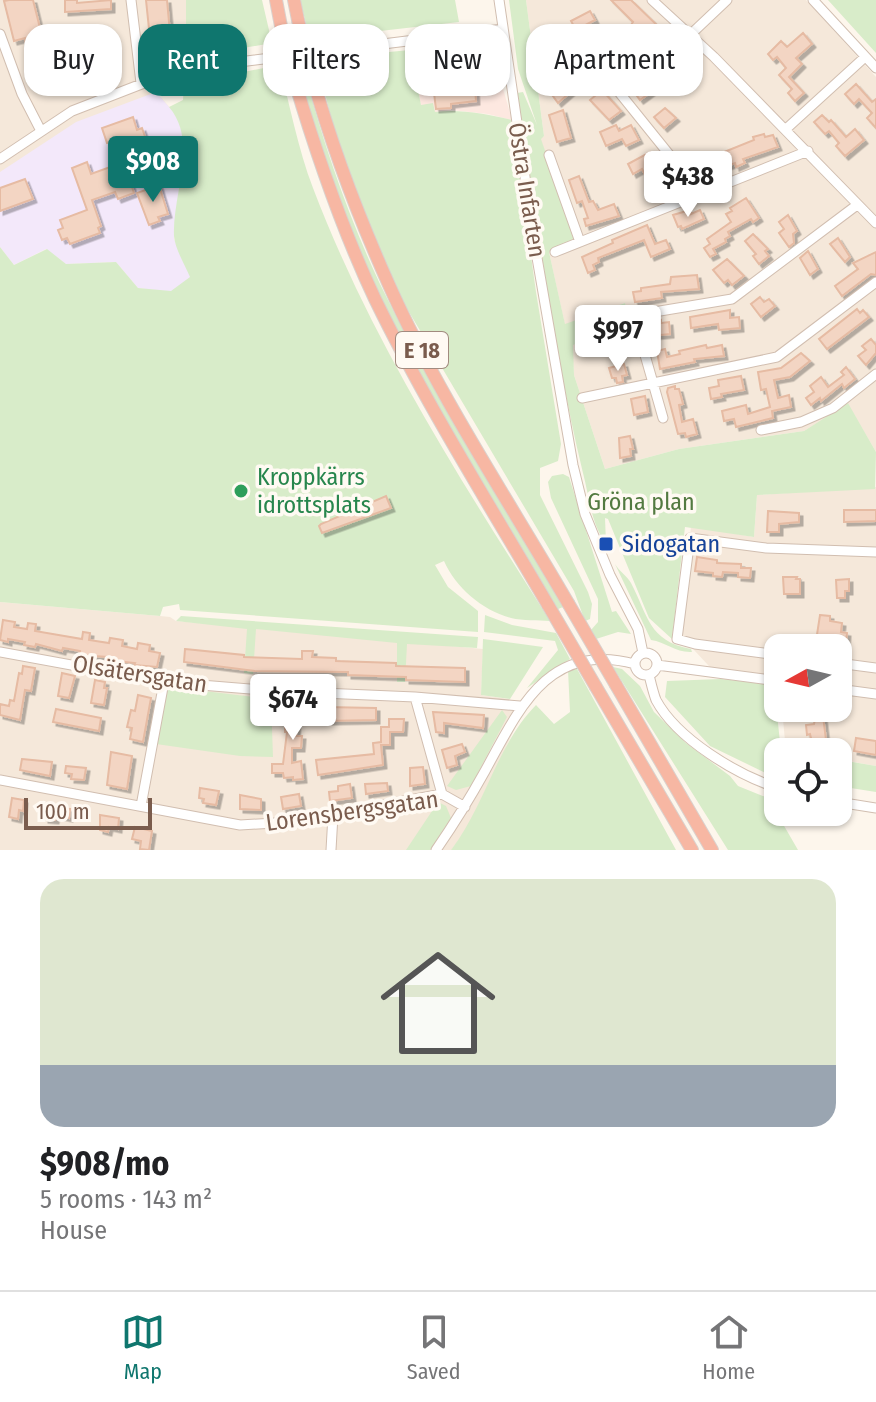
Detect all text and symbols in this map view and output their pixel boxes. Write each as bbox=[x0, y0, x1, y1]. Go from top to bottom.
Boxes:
chip: Buy bbox=[24, 24, 122, 96]
chip: Rent bbox=[138, 24, 247, 96]
chip: Filters bbox=[263, 24, 389, 96]
chip: New bbox=[405, 24, 510, 96]
chip: Apartment bbox=[526, 24, 703, 96]
street label: Östra Infarten bbox=[503, 121, 551, 259]
pin: $908 bbox=[106, 136, 200, 204]
text: $908 bbox=[126, 146, 180, 177]
pin: $438 bbox=[641, 151, 735, 219]
text: $438 bbox=[662, 161, 714, 192]
pin: $997 bbox=[571, 305, 665, 373]
text: $997 bbox=[593, 315, 643, 346]
road number: E 18 bbox=[396, 332, 448, 368]
place label: Kroppkärrs idrottsplats bbox=[257, 463, 371, 519]
marker: Kroppkärrs idrottsplats bbox=[232, 482, 250, 500]
park label: Gröna plan bbox=[587, 488, 695, 516]
place label: Sidogatan bbox=[622, 530, 720, 558]
marker: Sidogatan bbox=[597, 535, 615, 553]
north arrow bbox=[764, 634, 852, 722]
map controls bbox=[764, 634, 852, 826]
street label: Olsätersgatan bbox=[71, 650, 209, 698]
pin: $674 bbox=[246, 674, 340, 742]
text: $674 bbox=[268, 684, 318, 715]
button: locate bbox=[764, 738, 852, 826]
street label: Lorensbergsgatan bbox=[264, 785, 440, 837]
scale bar bbox=[24, 794, 152, 830]
text: 100 m bbox=[36, 798, 90, 825]
icon: home bbox=[366, 931, 510, 1075]
text: $908/mo bbox=[40, 1143, 169, 1184]
text: 5 rooms · 143 m² bbox=[40, 1184, 212, 1215]
text: House bbox=[40, 1215, 107, 1246]
tab: Map bbox=[121, 1310, 165, 1385]
tab: Saved bbox=[407, 1310, 461, 1385]
tab: Home bbox=[702, 1310, 755, 1385]

